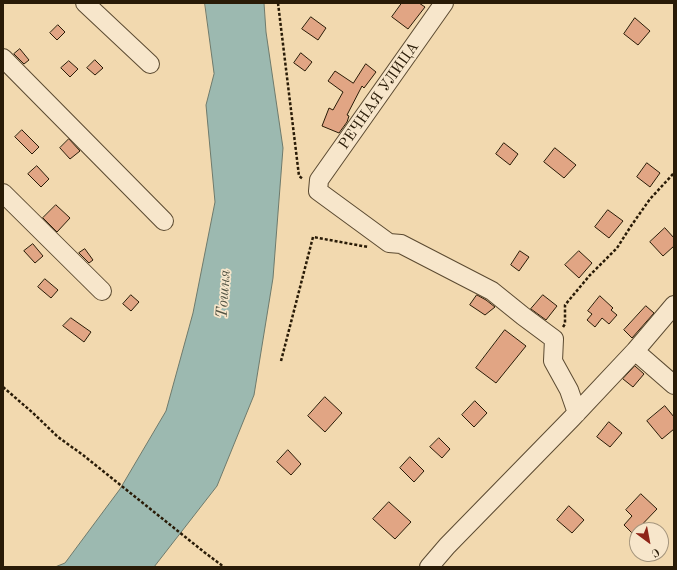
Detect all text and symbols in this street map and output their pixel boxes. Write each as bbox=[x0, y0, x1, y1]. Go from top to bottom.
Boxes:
street label: РЕЧНАЯ УЛИЦА bbox=[335, 39, 423, 153]
water label: Тошня bbox=[213, 269, 235, 319]
north arrow bbox=[629, 522, 669, 562]
text: С bbox=[649, 545, 661, 558]

